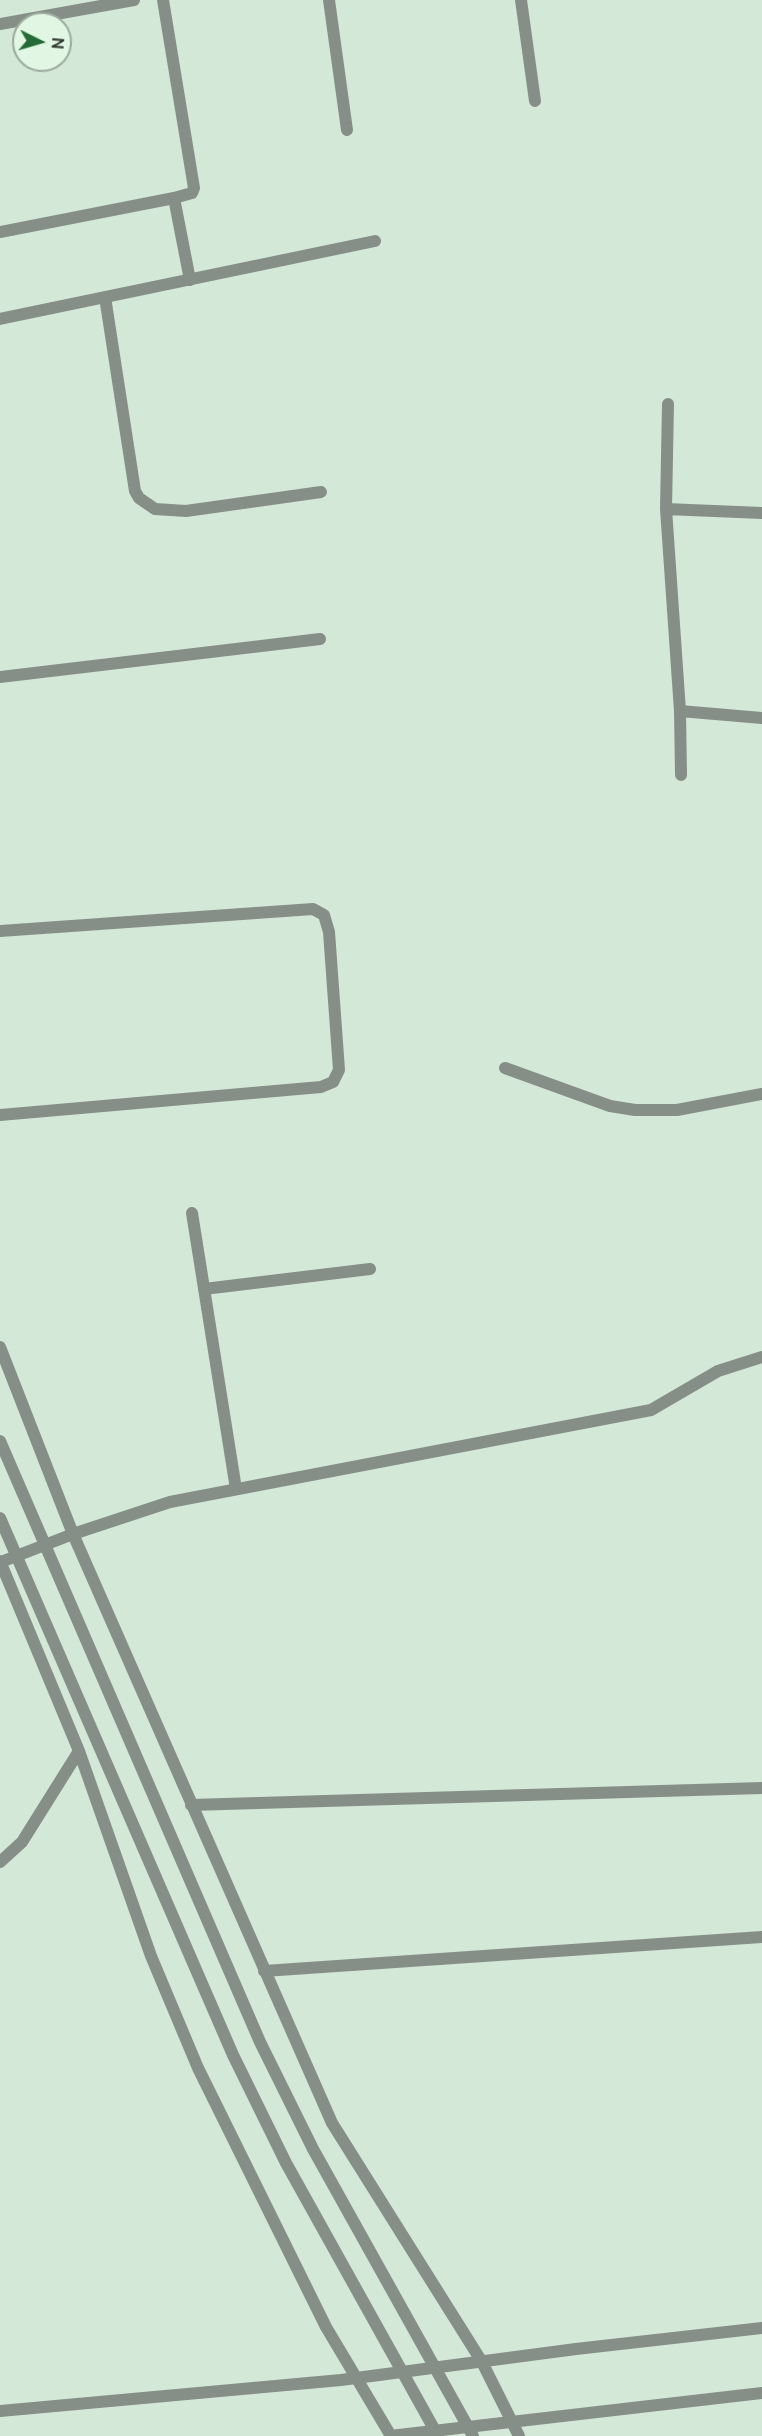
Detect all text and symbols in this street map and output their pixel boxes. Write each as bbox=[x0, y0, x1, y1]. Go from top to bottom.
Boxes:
north arrow bbox=[12, 12, 72, 72]
text: N bbox=[48, 37, 67, 50]

